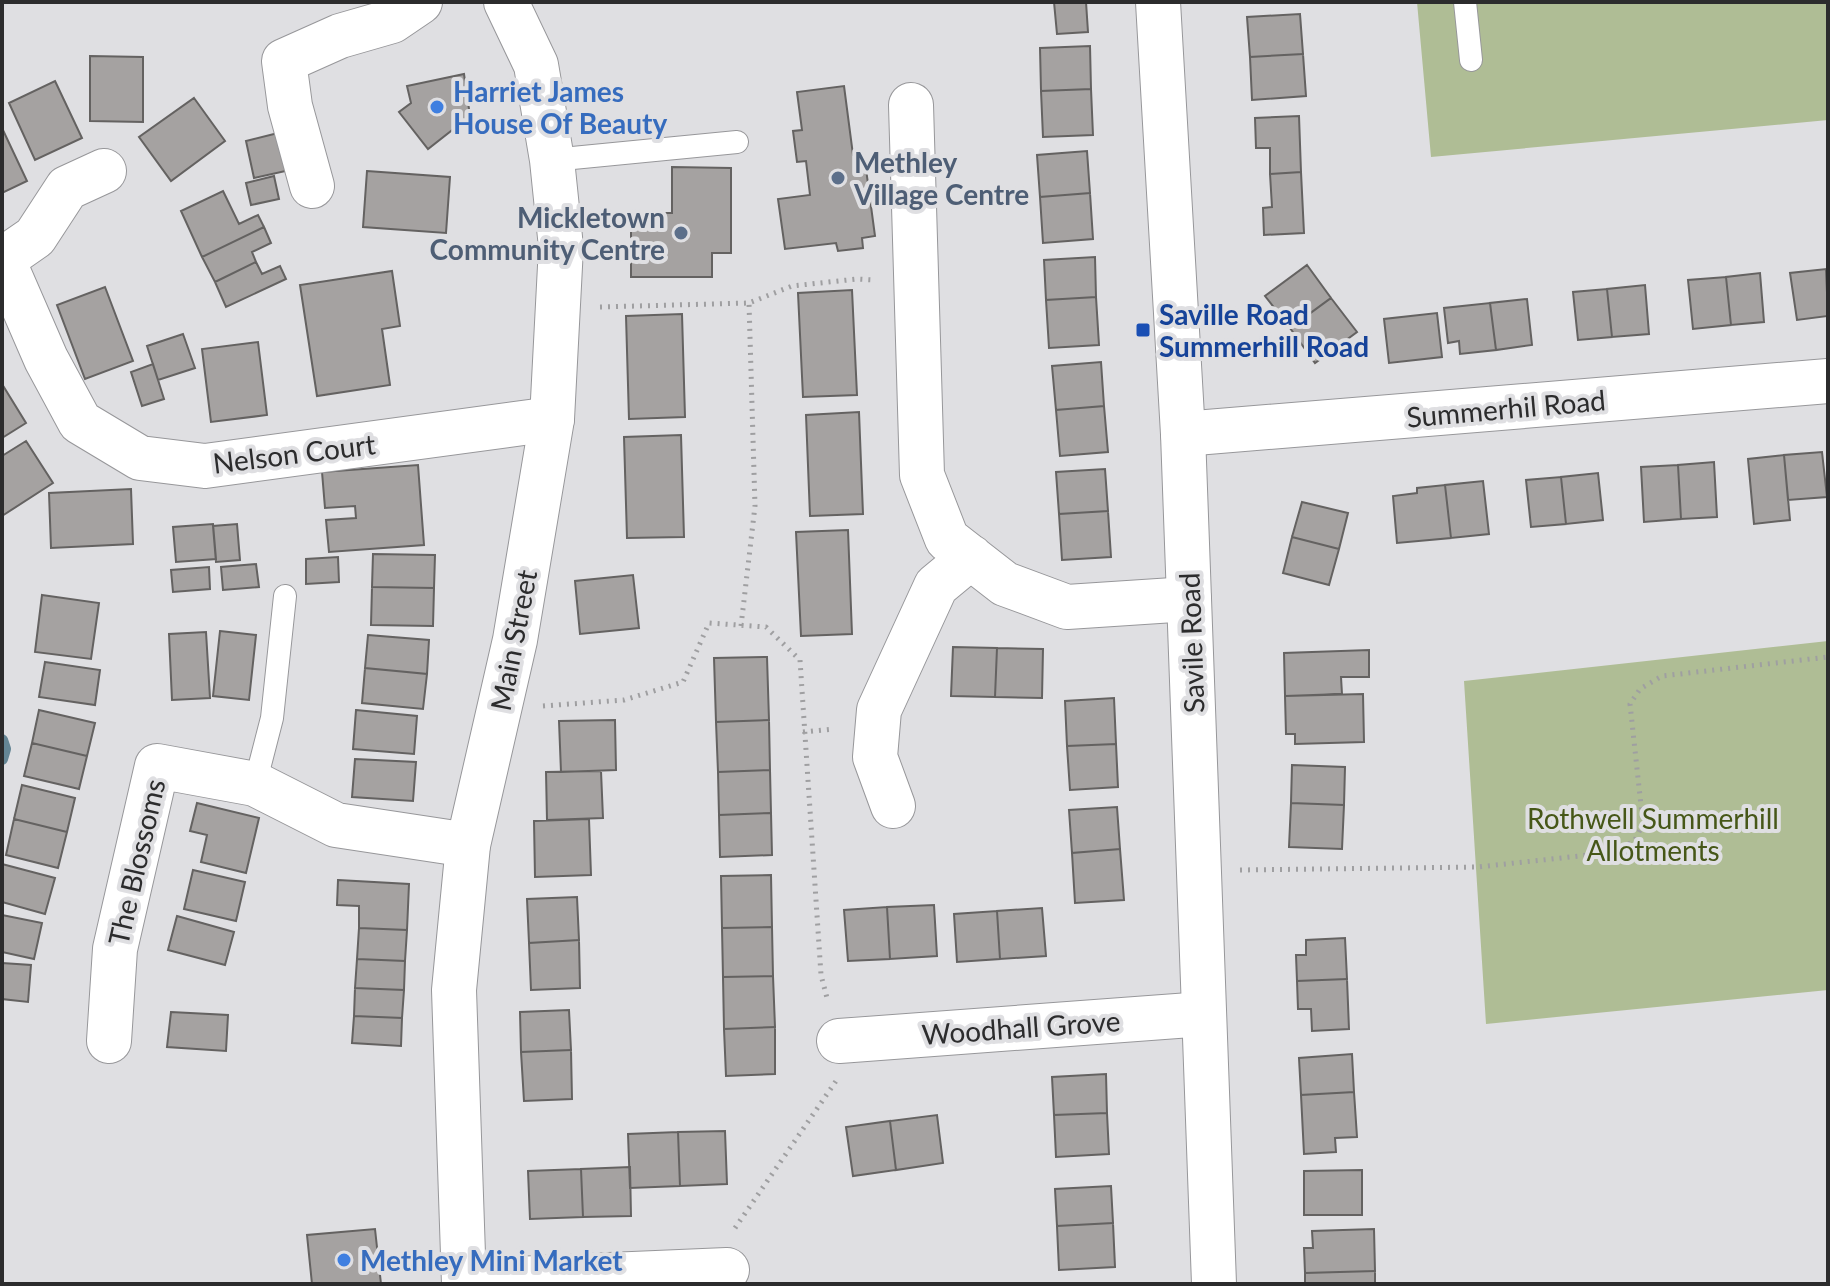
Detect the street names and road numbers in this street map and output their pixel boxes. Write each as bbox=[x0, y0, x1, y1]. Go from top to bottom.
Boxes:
street label: Summerhil Road bbox=[1405, 382, 1607, 434]
street label: Nelson Court bbox=[211, 426, 377, 480]
street label: Main Street bbox=[483, 567, 543, 713]
street label: Savile Road bbox=[1172, 572, 1210, 714]
street label: The Blossoms bbox=[100, 776, 172, 948]
street label: Woodhall Grove bbox=[921, 1003, 1121, 1051]

